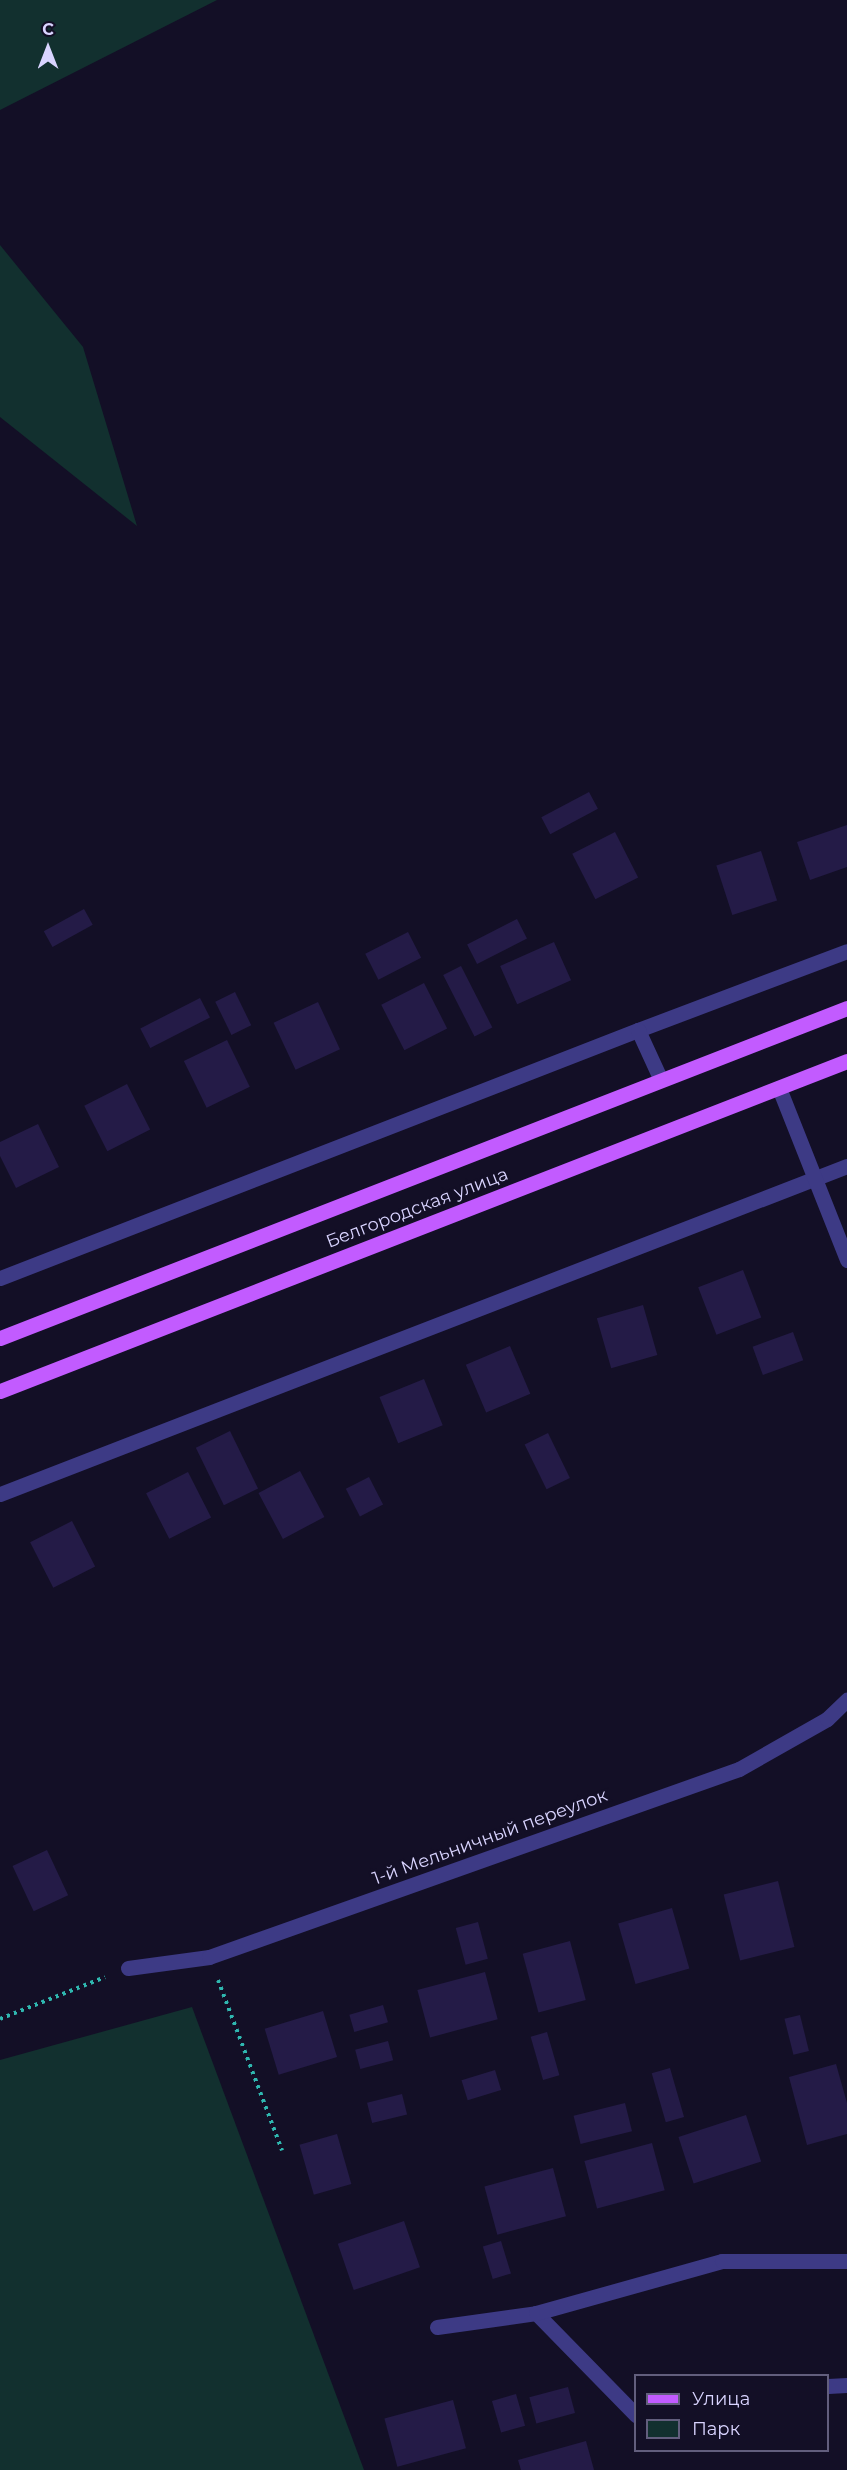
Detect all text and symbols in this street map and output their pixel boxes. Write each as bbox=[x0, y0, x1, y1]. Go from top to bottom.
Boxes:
north arrow bbox=[18, 18, 78, 78]
text: С bbox=[42, 20, 54, 39]
street label: Белгородская улица bbox=[323, 1163, 511, 1253]
street label: 1-й Мельничный переулок bbox=[370, 1784, 610, 1890]
legend bbox=[634, 2374, 829, 2452]
text: Улица bbox=[692, 2388, 750, 2410]
text: Парк bbox=[692, 2418, 740, 2440]

